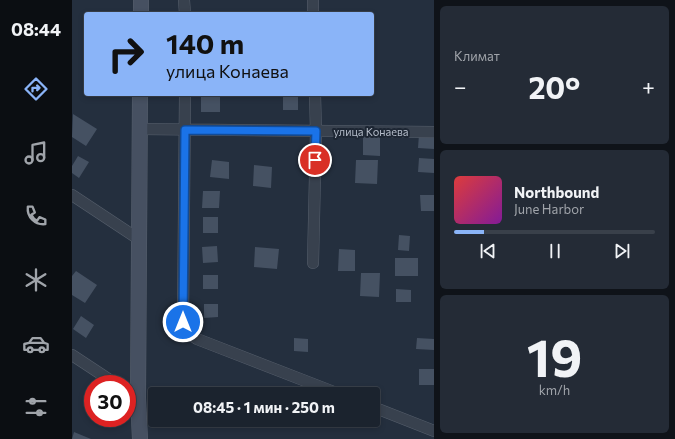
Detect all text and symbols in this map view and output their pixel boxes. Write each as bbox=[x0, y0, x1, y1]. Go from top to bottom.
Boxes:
text: 08:44 bbox=[11, 18, 61, 40]
text: 140 m bbox=[166, 26, 244, 60]
icon: right bbox=[100, 28, 152, 80]
text: Климат bbox=[454, 48, 500, 64]
text: улица Конаева bbox=[166, 60, 289, 82]
text: 20° bbox=[528, 68, 580, 105]
text: − bbox=[454, 73, 467, 100]
text: + bbox=[642, 73, 655, 100]
icon: directions bbox=[22, 75, 50, 103]
street label: улица Конаева bbox=[333, 125, 409, 138]
icon: music bbox=[22, 139, 50, 167]
pin bbox=[298, 143, 332, 177]
icon: arrive bbox=[304, 149, 326, 171]
text: Northbound bbox=[514, 183, 599, 201]
text: June Harbor bbox=[514, 201, 584, 217]
icon: phone bbox=[22, 202, 50, 230]
icon: previous bbox=[477, 240, 499, 262]
icon: pause bbox=[544, 240, 566, 262]
icon: next bbox=[611, 240, 633, 262]
icon: climate bbox=[22, 266, 50, 294]
position arrow bbox=[162, 301, 204, 343]
text: 19 bbox=[527, 324, 582, 388]
icon: car bbox=[22, 330, 50, 358]
speed limit sign: 30 bbox=[84, 375, 136, 427]
text: km/h bbox=[539, 382, 570, 398]
icon: filters bbox=[22, 393, 50, 421]
text: 08:45 · 1 мин · 250 m bbox=[193, 398, 335, 416]

